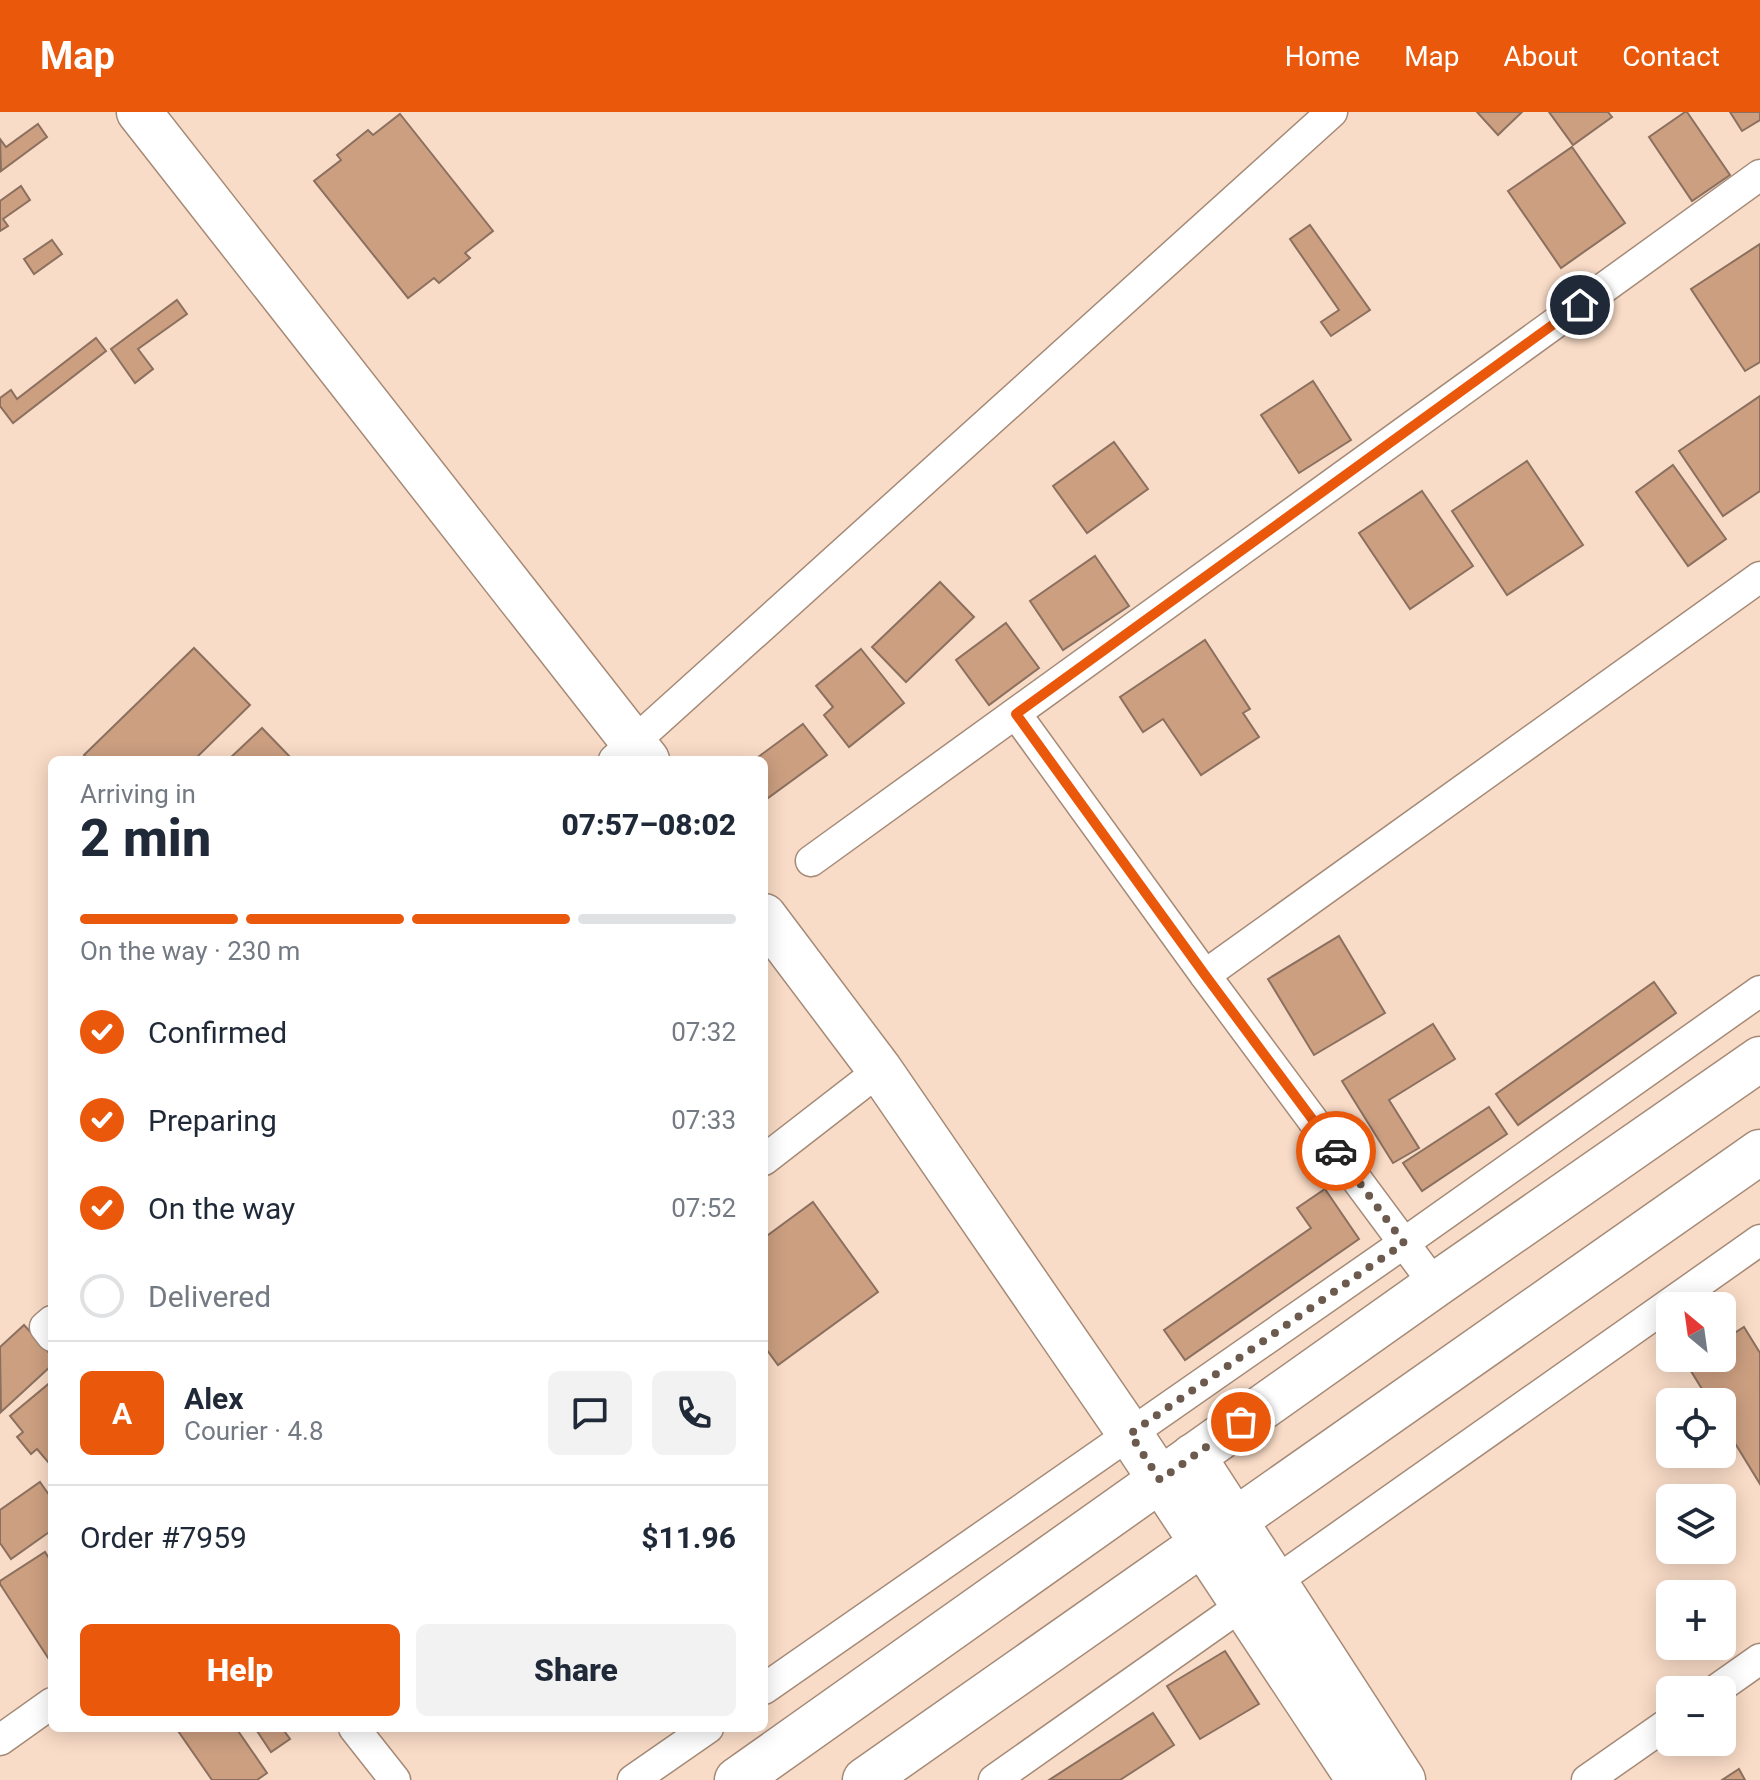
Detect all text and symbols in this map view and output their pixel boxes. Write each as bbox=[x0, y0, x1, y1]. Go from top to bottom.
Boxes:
text: Map bbox=[40, 34, 115, 78]
text: Home bbox=[1285, 40, 1360, 73]
text: Map bbox=[1404, 40, 1460, 73]
text: About bbox=[1504, 40, 1578, 73]
text: Contact bbox=[1622, 40, 1720, 73]
pin bbox=[1546, 271, 1614, 339]
icon: home bbox=[1558, 283, 1602, 327]
text: Arriving in bbox=[80, 779, 196, 809]
text: 07:57–08:02 bbox=[561, 807, 736, 842]
text: 2 min bbox=[80, 808, 211, 869]
text: On the way · 230 m bbox=[80, 936, 300, 966]
icon: check bbox=[80, 1010, 124, 1054]
text: Confirmed bbox=[148, 1015, 287, 1050]
text: 07:32 bbox=[671, 1017, 736, 1047]
icon: check bbox=[80, 1098, 124, 1142]
text: Preparing bbox=[148, 1103, 277, 1138]
text: 07:33 bbox=[671, 1105, 736, 1135]
courier bbox=[1296, 1111, 1376, 1191]
icon: car bbox=[1314, 1129, 1358, 1173]
icon: check bbox=[80, 1186, 124, 1230]
text: On the way bbox=[148, 1191, 295, 1226]
text: 07:52 bbox=[671, 1193, 736, 1223]
text: Delivered bbox=[148, 1279, 271, 1314]
north arrow bbox=[1656, 1292, 1736, 1372]
map controls bbox=[1656, 1292, 1736, 1756]
button: chat bbox=[548, 1371, 632, 1455]
button: phone bbox=[652, 1371, 736, 1455]
text: Alex bbox=[184, 1381, 244, 1416]
pin bbox=[1207, 1388, 1275, 1456]
button: locate bbox=[1656, 1388, 1736, 1468]
text: A bbox=[112, 1396, 132, 1431]
icon: bag bbox=[1219, 1400, 1263, 1444]
text: Courier · 4.8 bbox=[184, 1416, 324, 1446]
button: layers bbox=[1656, 1484, 1736, 1564]
text: Order #7959 bbox=[80, 1520, 247, 1555]
text: $11.96 bbox=[641, 1520, 736, 1555]
button: + bbox=[1656, 1580, 1736, 1660]
button: Help bbox=[80, 1624, 400, 1716]
button: Share bbox=[416, 1624, 736, 1716]
button: − bbox=[1656, 1676, 1736, 1756]

